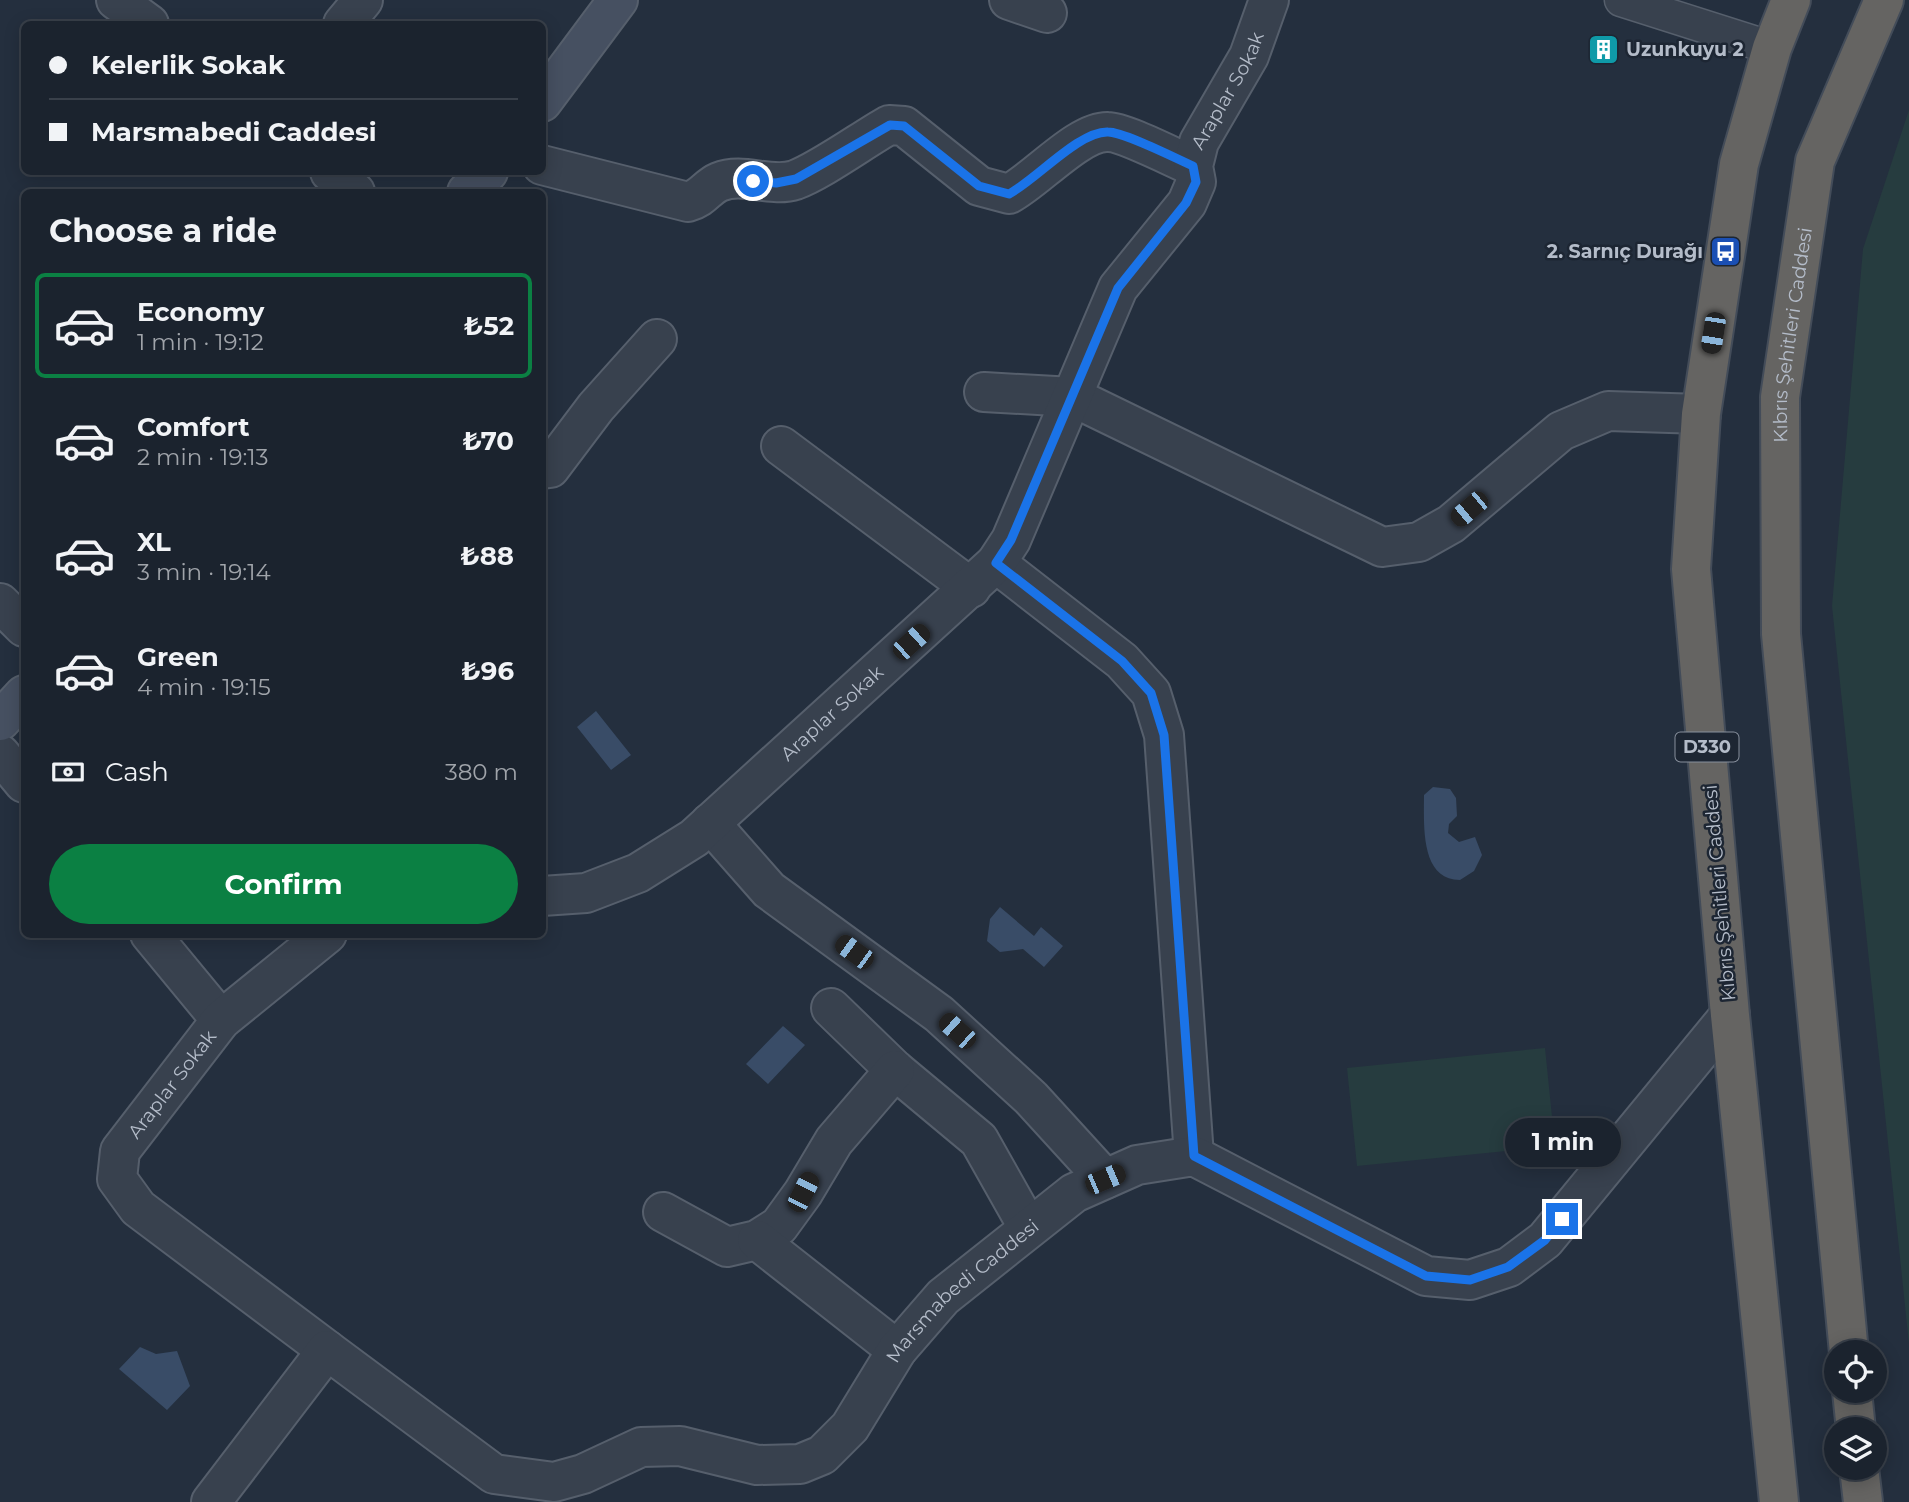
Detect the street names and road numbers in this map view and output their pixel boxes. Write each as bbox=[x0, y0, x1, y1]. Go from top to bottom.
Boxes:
street label: Araplar Sokak bbox=[1186, 28, 1269, 154]
street label: Kıbrıs Şehitleri Caddesi bbox=[1769, 226, 1817, 443]
street label: Araplar Sokak bbox=[776, 660, 889, 766]
road number: D330 bbox=[1676, 732, 1738, 762]
street label: Kıbrıs Şehitleri Caddesi bbox=[1699, 784, 1740, 1002]
street label: Araplar Sokak bbox=[123, 1025, 222, 1143]
street label: Marsmabedi Caddesi bbox=[881, 1215, 1043, 1367]

